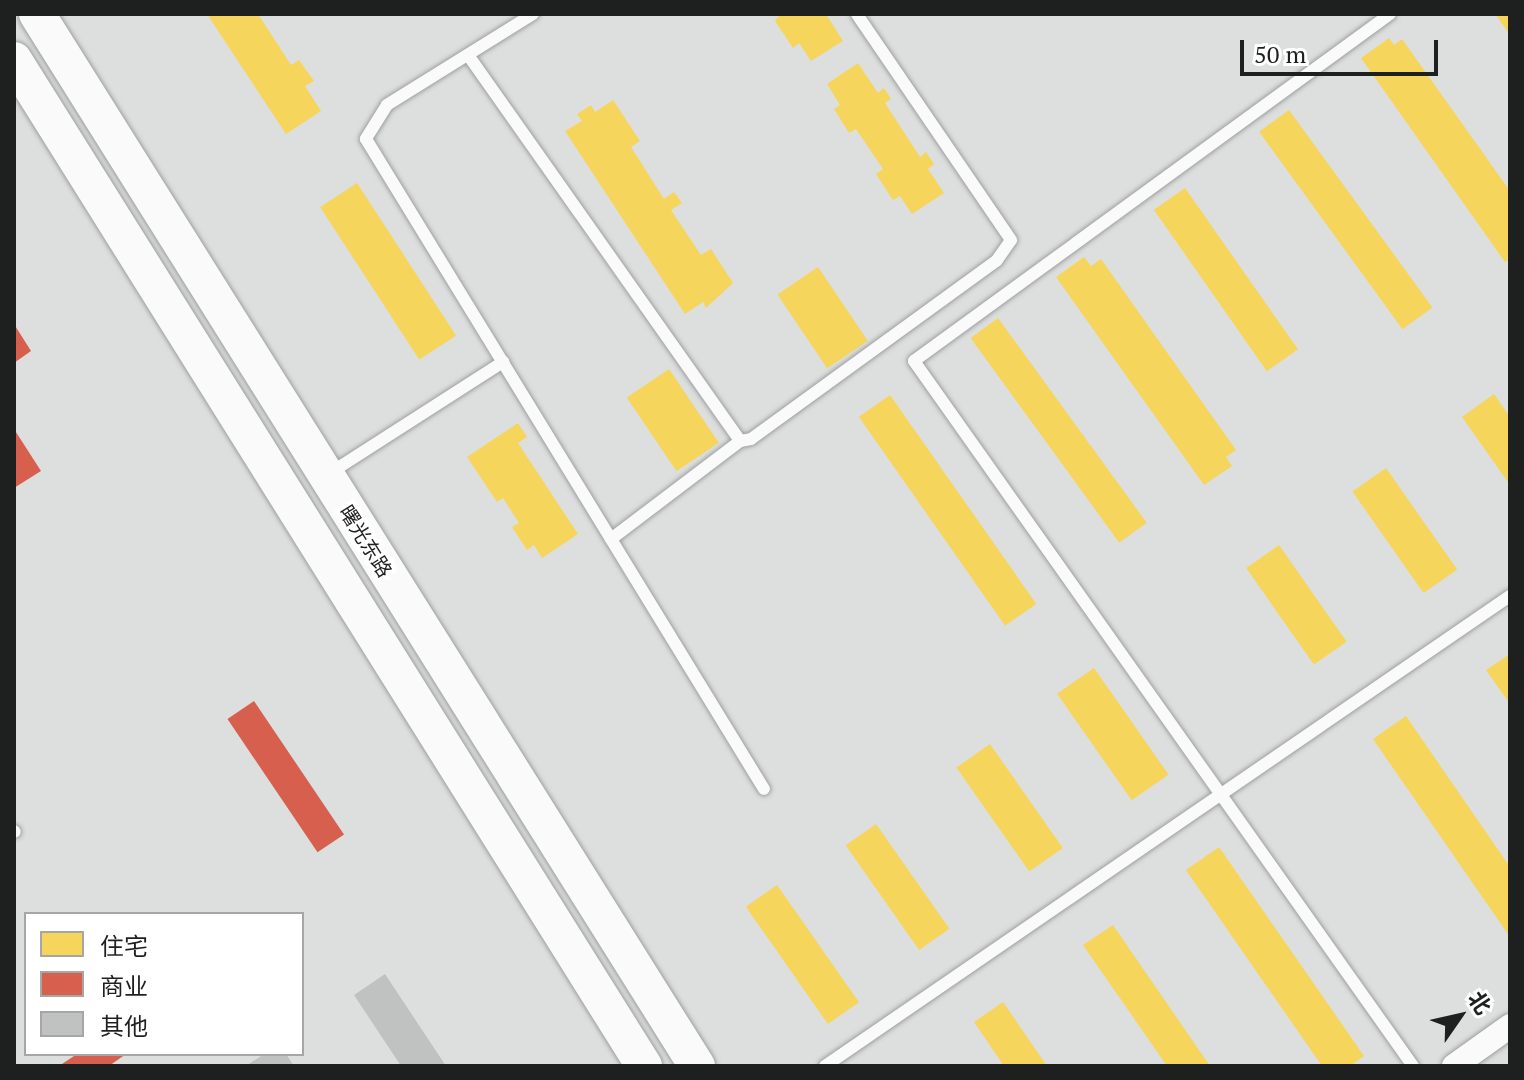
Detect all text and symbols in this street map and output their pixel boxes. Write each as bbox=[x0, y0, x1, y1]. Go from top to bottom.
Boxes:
scale bar bbox=[1244, 24, 1442, 74]
text: 50 m bbox=[1254, 38, 1306, 70]
street label: 曙光东路 bbox=[335, 501, 397, 581]
legend bbox=[24, 912, 304, 1056]
text: 住宅 bbox=[100, 930, 148, 962]
text: 商业 bbox=[100, 970, 148, 1002]
north arrow bbox=[1420, 976, 1500, 1056]
text: 北 bbox=[1462, 985, 1498, 1020]
text: 其他 bbox=[100, 1010, 148, 1042]

